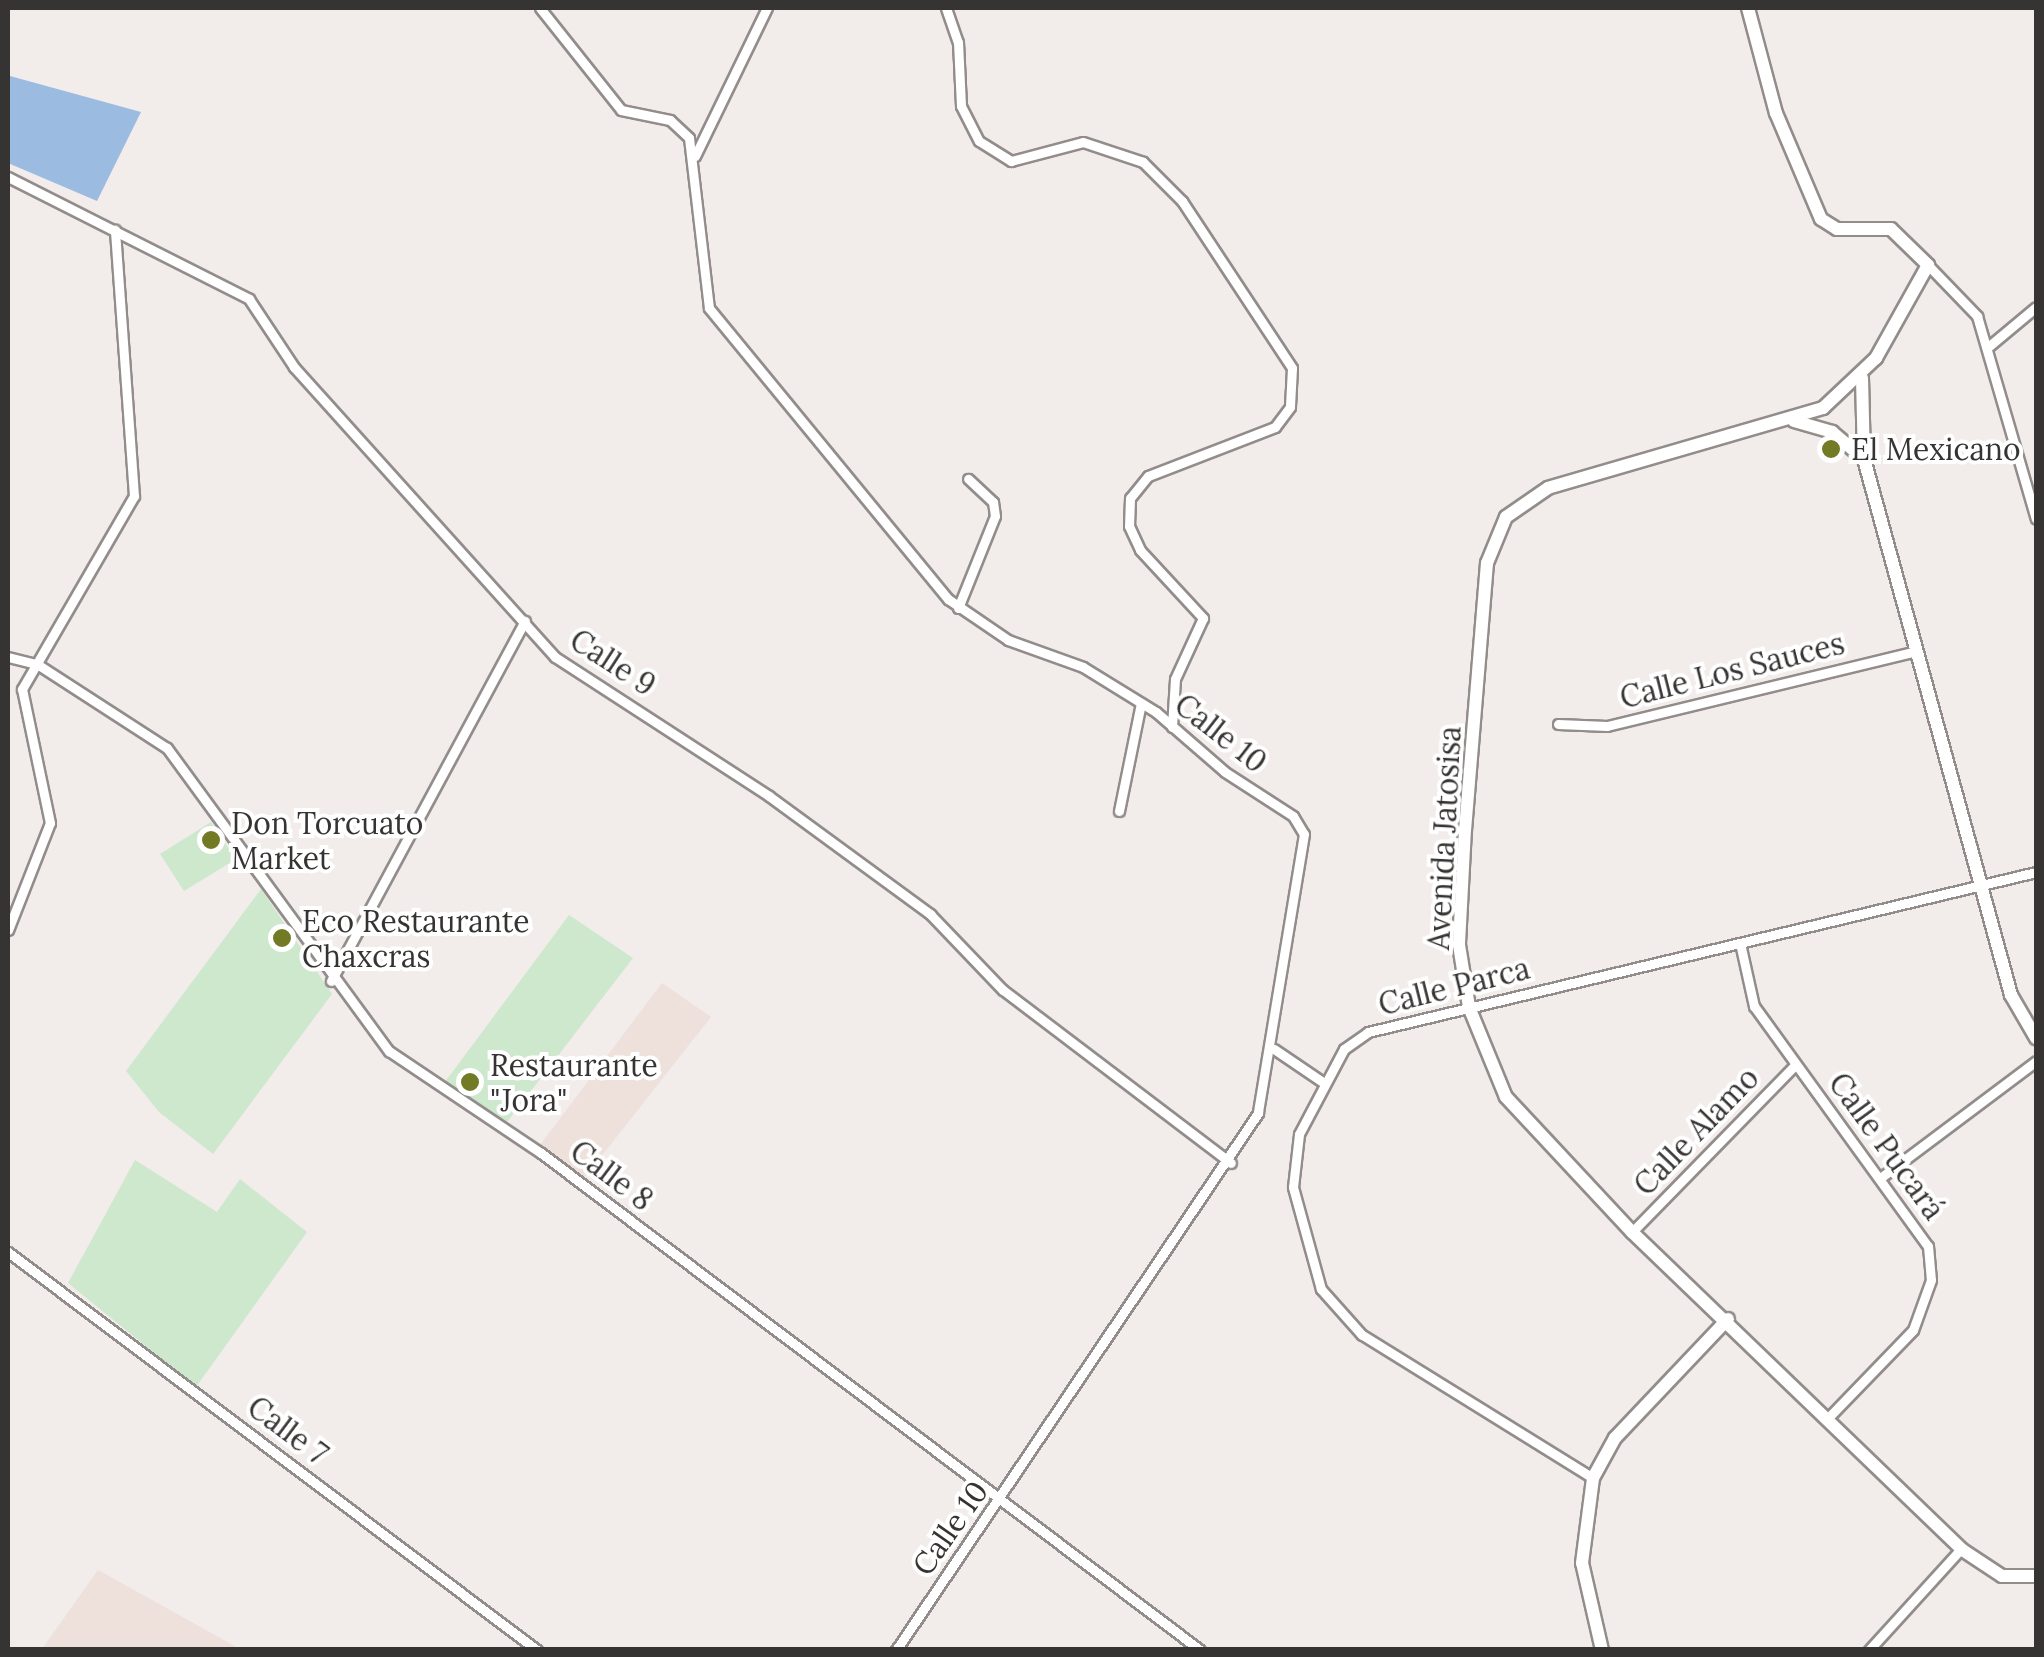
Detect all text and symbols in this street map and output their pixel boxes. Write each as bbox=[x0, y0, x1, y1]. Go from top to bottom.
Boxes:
place label: El Mexicano bbox=[1851, 431, 2021, 467]
marker: El Mexicano bbox=[1820, 438, 1842, 460]
street label: Calle 9 bbox=[564, 621, 662, 703]
street label: Calle Los Sauces bbox=[1616, 625, 1848, 715]
street label: Calle 10 bbox=[1168, 686, 1274, 780]
street label: Avenida Jatosisa bbox=[1420, 725, 1468, 951]
place label: Don Torcuato Market bbox=[231, 805, 423, 876]
marker: Don Torcuato Market bbox=[200, 829, 222, 851]
place label: Eco Restaurante Chaxcras bbox=[302, 903, 530, 974]
marker: Eco Restaurante Chaxcras bbox=[271, 927, 293, 949]
street label: Calle Parca bbox=[1375, 950, 1533, 1022]
place label: Restaurante "Jora" bbox=[490, 1047, 658, 1118]
street label: Calle Alamo bbox=[1626, 1060, 1766, 1202]
street label: Calle Pucará bbox=[1822, 1066, 1952, 1226]
marker: Restaurante "Jora" bbox=[459, 1071, 481, 1093]
street label: Calle 8 bbox=[564, 1132, 660, 1218]
street label: Calle 7 bbox=[241, 1388, 335, 1472]
street label: Calle 10 bbox=[905, 1474, 995, 1582]

